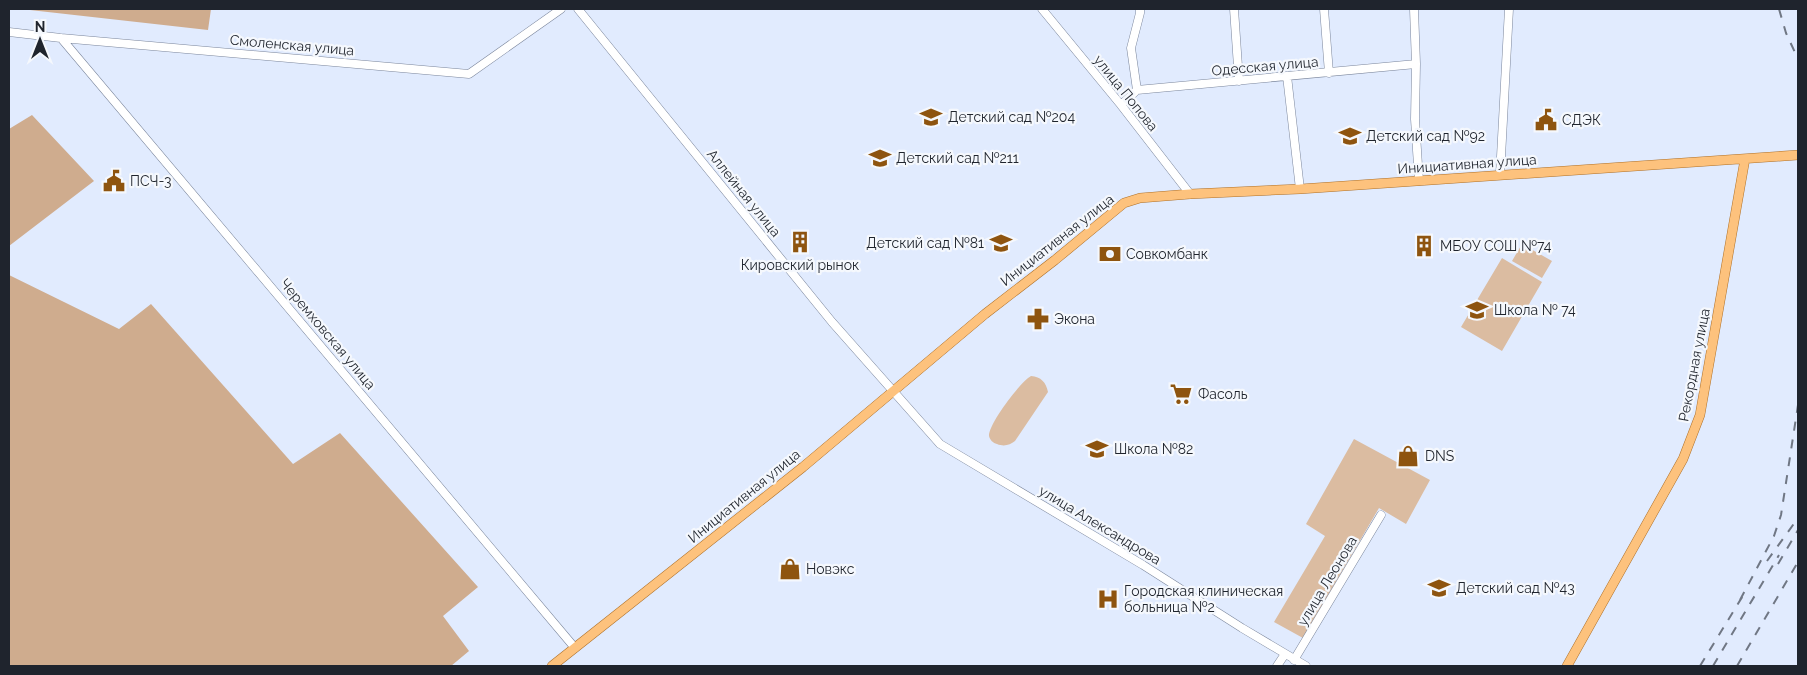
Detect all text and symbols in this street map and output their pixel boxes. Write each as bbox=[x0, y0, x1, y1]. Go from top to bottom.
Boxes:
north arrow bbox=[15, 15, 65, 65]
text: N bbox=[35, 19, 45, 35]
street label: Смоленская улица bbox=[229, 32, 355, 58]
street label: улица Попова bbox=[1091, 52, 1161, 134]
street label: Одесская улица bbox=[1211, 53, 1319, 79]
school or university icon: Детский сад №204 bbox=[918, 104, 944, 130]
public building icon: СДЭК bbox=[1533, 107, 1559, 133]
place label: Детский сад №204 bbox=[948, 109, 1075, 125]
place label: СДЭК bbox=[1562, 112, 1601, 128]
school or university icon: Детский сад №92 bbox=[1337, 123, 1363, 149]
place label: Детский сад №92 bbox=[1366, 128, 1485, 144]
school or university icon: Детский сад №211 bbox=[867, 145, 893, 171]
street label: Аллейная улица bbox=[704, 146, 784, 240]
place label: Детский сад №211 bbox=[896, 150, 1019, 166]
street label: Инициативная улица bbox=[1397, 151, 1537, 177]
public building icon: ПСЧ-3 bbox=[101, 168, 127, 194]
place label: ПСЧ-3 bbox=[130, 173, 172, 189]
street label: Инициативная улица bbox=[997, 191, 1117, 289]
building icon: Кировский рынок bbox=[787, 229, 813, 255]
school or university icon: Детский сад №81 bbox=[988, 230, 1014, 256]
building icon: МБОУ СОШ №74 bbox=[1411, 233, 1437, 259]
place label: Детский сад №81 bbox=[866, 235, 984, 251]
place label: МБОУ СОШ №74 bbox=[1440, 238, 1552, 254]
bank icon: Совкомбанк bbox=[1097, 241, 1123, 267]
place label: Совкомбанк bbox=[1126, 246, 1208, 262]
place label: Кировский рынок bbox=[741, 257, 859, 273]
street label: Черемховская улица bbox=[277, 275, 379, 393]
school or university icon: Школа № 74 bbox=[1464, 297, 1490, 323]
place label: Школа № 74 bbox=[1494, 302, 1576, 318]
pharmacy icon: Экона bbox=[1025, 306, 1051, 332]
street label: Рекордная улица bbox=[1675, 307, 1713, 423]
place label: Экона bbox=[1054, 311, 1095, 327]
supermarket icon: Фасоль bbox=[1168, 381, 1194, 407]
place label: Фасоль bbox=[1198, 386, 1248, 402]
school or university icon: Школа №82 bbox=[1084, 436, 1110, 462]
place label: Школа №82 bbox=[1114, 441, 1193, 457]
shop icon: DNS bbox=[1395, 443, 1421, 469]
street label: Инициативная улица bbox=[685, 446, 803, 546]
place label: DNS bbox=[1425, 448, 1455, 464]
street label: улица Александрова bbox=[1036, 482, 1164, 568]
street label: улица Леонова bbox=[1294, 533, 1360, 629]
shop icon: Новэкс bbox=[777, 556, 803, 582]
place label: Новэкс bbox=[806, 561, 855, 577]
school or university icon: Детский сад №43 bbox=[1426, 575, 1452, 601]
place label: Детский сад №43 bbox=[1456, 580, 1575, 596]
place label: Городская клиническая больница №2 bbox=[1124, 583, 1283, 615]
hospital icon: Городская клиническая больница №2 bbox=[1095, 586, 1121, 612]

